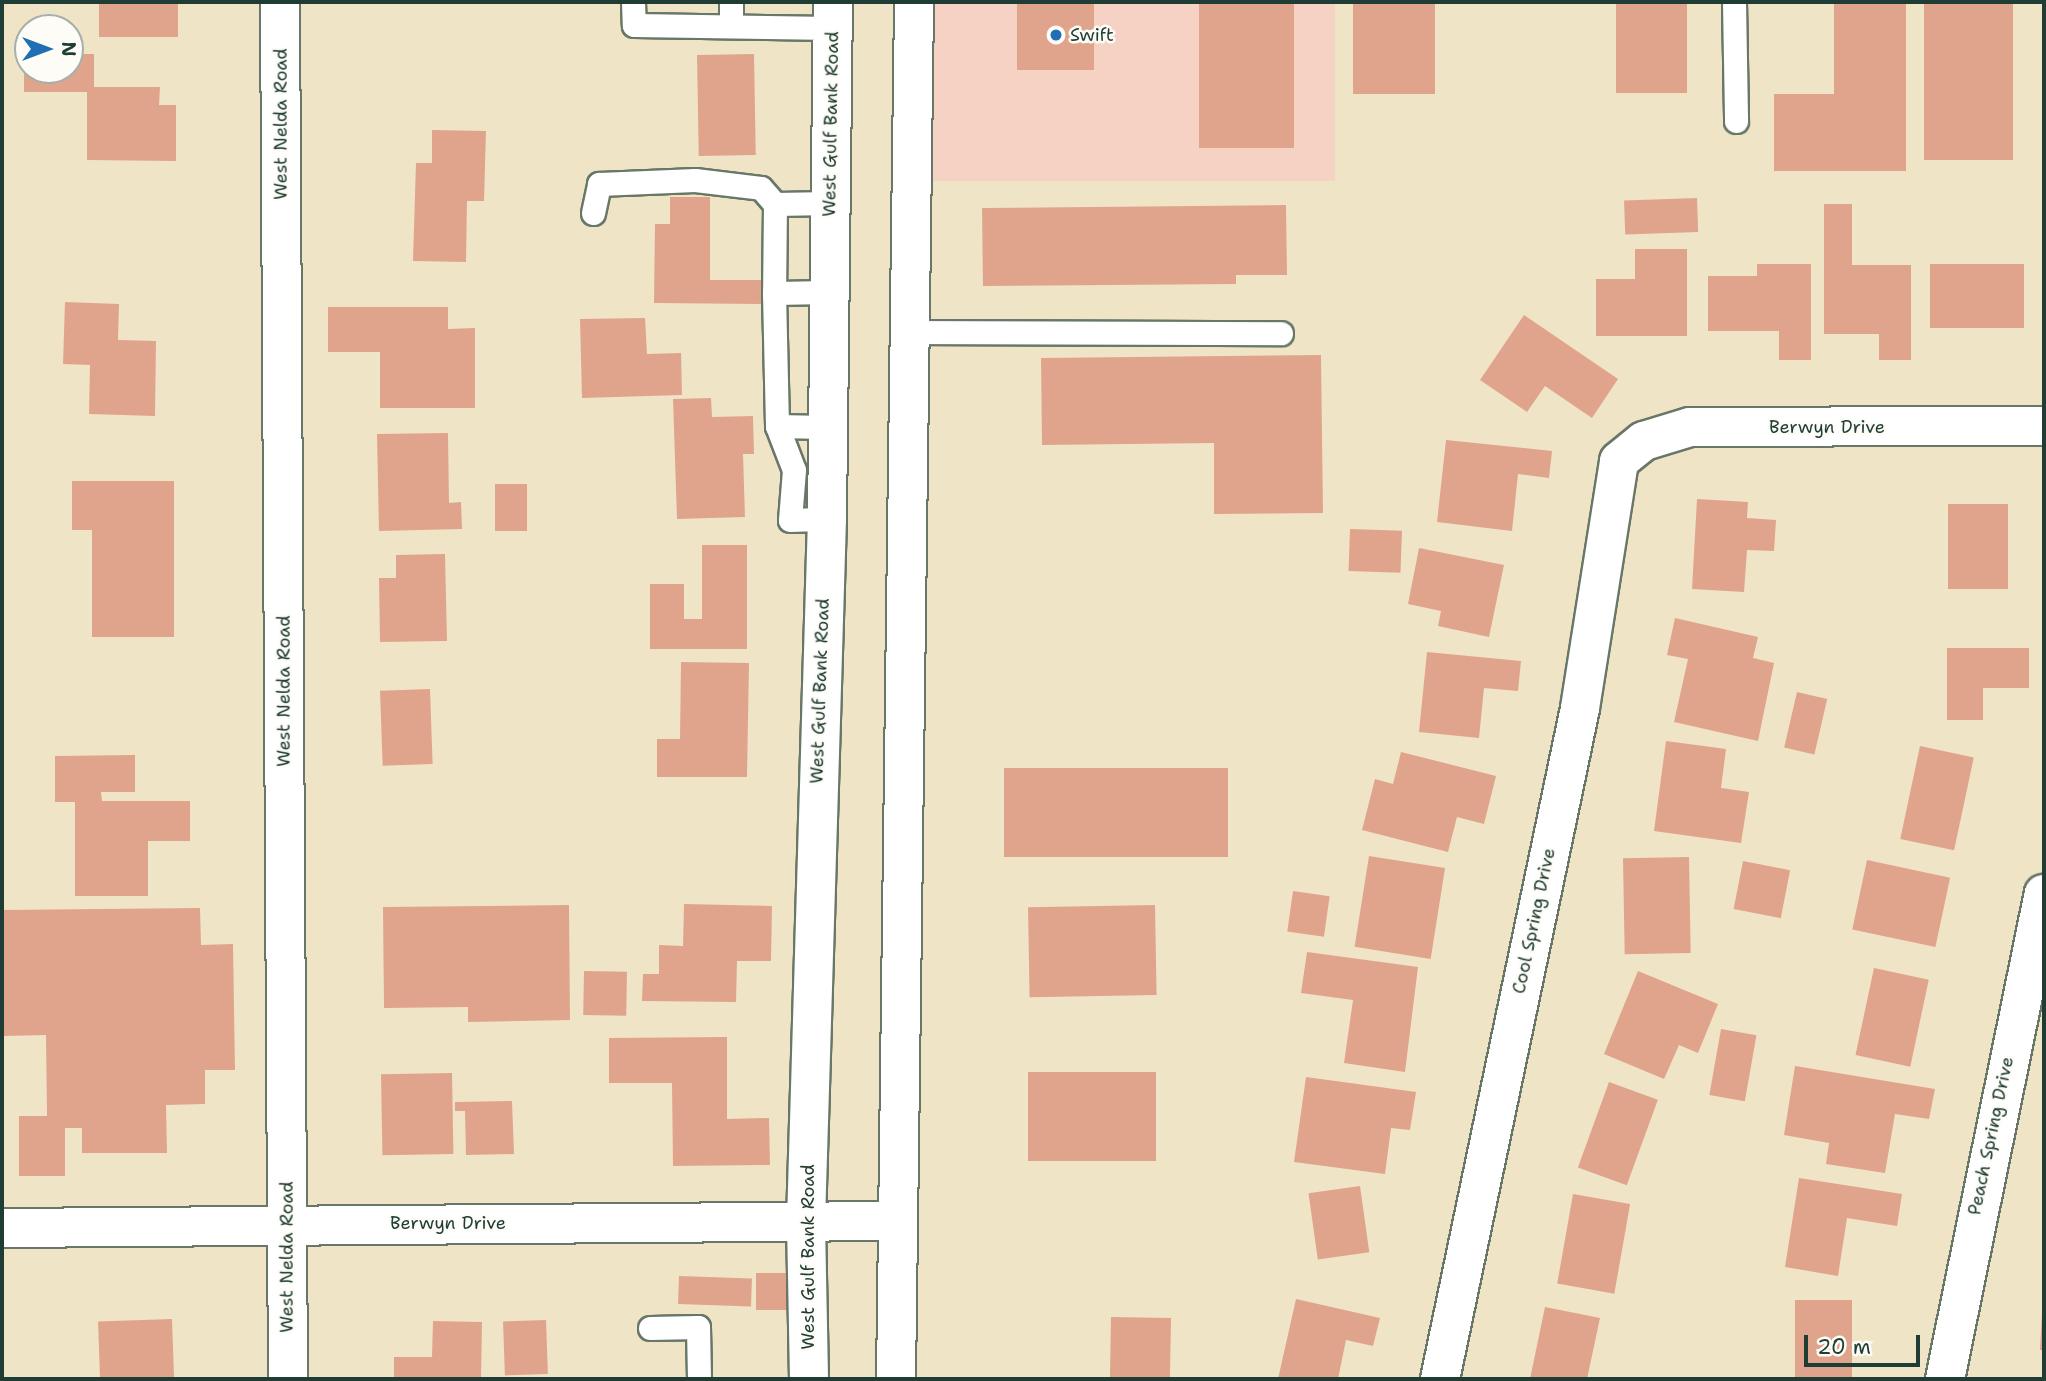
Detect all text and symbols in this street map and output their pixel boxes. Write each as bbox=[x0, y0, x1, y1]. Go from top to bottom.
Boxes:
north arrow bbox=[14, 14, 84, 84]
place label: Swift bbox=[1070, 24, 1114, 46]
marker: Swift bbox=[1048, 27, 1064, 43]
street label: West Gulf Bank Road bbox=[819, 31, 843, 217]
text: N bbox=[56, 41, 81, 57]
street label: West Nelda Road bbox=[270, 48, 292, 200]
street label: Berwyn Drive bbox=[1769, 416, 1885, 438]
street label: West Gulf Bank Road bbox=[806, 598, 834, 784]
street label: West Nelda Road bbox=[273, 615, 295, 767]
street label: Cool Spring Drive bbox=[1508, 846, 1560, 996]
street label: Peach Spring Drive bbox=[1964, 1055, 2018, 1217]
street label: West Gulf Bank Road bbox=[797, 1164, 819, 1350]
street label: West Nelda Road bbox=[276, 1181, 298, 1333]
street label: Berwyn Drive bbox=[390, 1212, 506, 1234]
scale bar bbox=[1808, 1322, 1924, 1366]
text: 20 m bbox=[1817, 1333, 1871, 1361]

